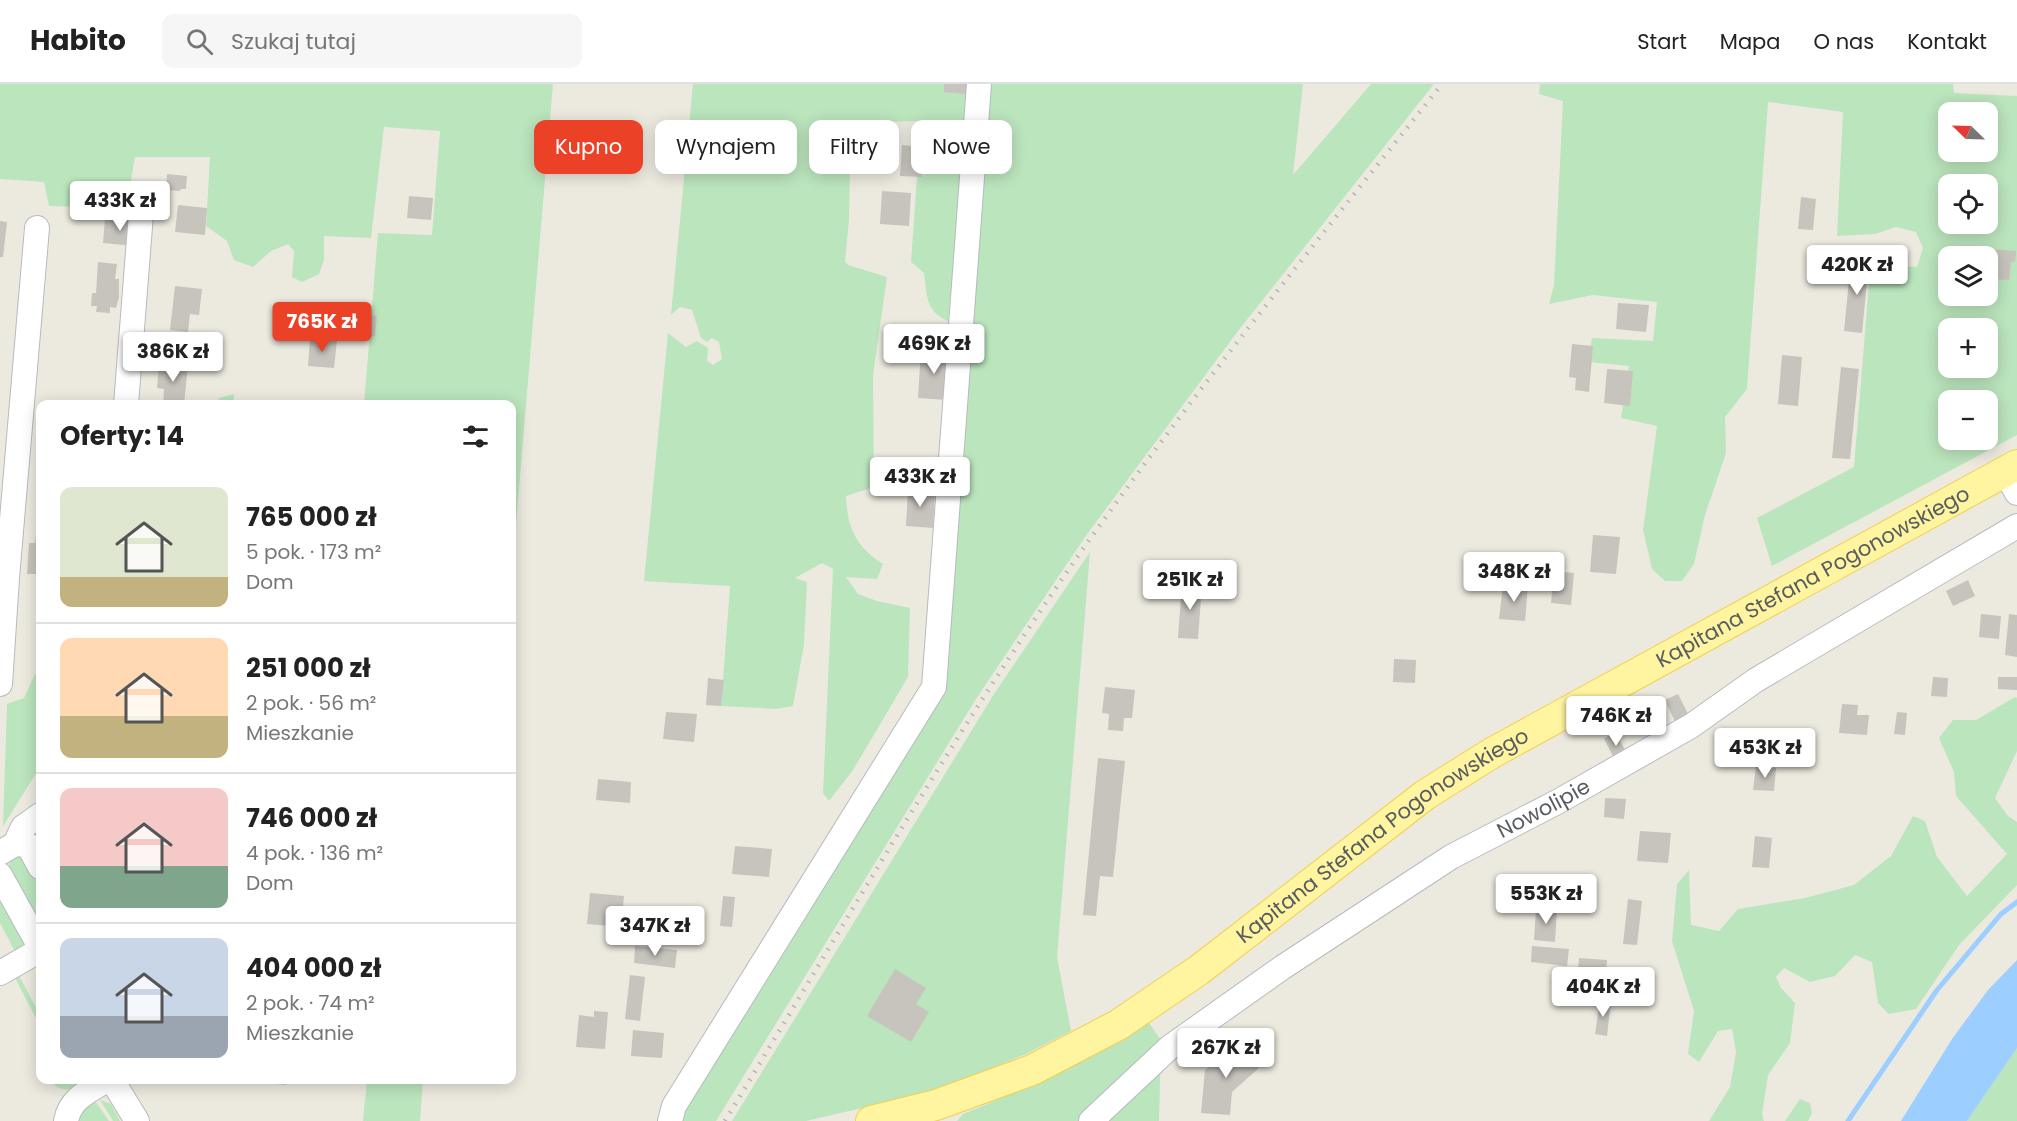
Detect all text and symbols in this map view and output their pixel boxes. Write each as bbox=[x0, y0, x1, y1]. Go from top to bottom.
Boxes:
search box bbox=[162, 14, 582, 68]
text: Habito bbox=[30, 21, 126, 60]
icon: search bbox=[183, 25, 216, 58]
text: Szukaj tutaj bbox=[231, 26, 356, 57]
text: Start bbox=[1637, 27, 1687, 56]
text: Mapa bbox=[1720, 27, 1781, 56]
text: O nas bbox=[1814, 27, 1874, 56]
text: Kontakt bbox=[1907, 27, 1987, 56]
north arrow bbox=[1938, 102, 1998, 162]
map controls bbox=[1938, 102, 1998, 450]
chip: Kupno bbox=[534, 120, 643, 174]
chip: Wynajem bbox=[655, 120, 797, 174]
chip: Filtry bbox=[809, 120, 899, 174]
chip: Nowe bbox=[911, 120, 1012, 174]
button: locate bbox=[1938, 174, 1998, 234]
pin: 433K zł bbox=[65, 181, 175, 232]
text: 433K zł bbox=[84, 186, 156, 214]
pin: 420K zł bbox=[1802, 245, 1912, 296]
button: layers bbox=[1938, 246, 1998, 306]
text: 420K zł bbox=[1821, 250, 1893, 278]
pin: 765K zł bbox=[267, 302, 377, 353]
text: 765K zł bbox=[287, 307, 357, 335]
button: + bbox=[1938, 318, 1998, 378]
pin: 469K zł bbox=[879, 324, 989, 375]
text: 469K zł bbox=[897, 329, 971, 357]
pin: 386K zł bbox=[118, 332, 228, 383]
text: 386K zł bbox=[137, 337, 209, 365]
button: − bbox=[1938, 390, 1998, 450]
text: Oferty: 14 bbox=[60, 418, 184, 454]
icon: filters bbox=[459, 420, 492, 453]
pin: 433K zł bbox=[865, 457, 975, 508]
text: 433K zł bbox=[884, 462, 956, 490]
street label: Kapitana Stefana Pogonowskiego bbox=[1651, 479, 1975, 674]
text: 765 000 zł bbox=[246, 499, 377, 535]
icon: home bbox=[108, 511, 180, 583]
text: 5 pok. · 173 m² bbox=[246, 538, 381, 566]
pin: 348K zł bbox=[1459, 552, 1569, 603]
text: 348K zł bbox=[1477, 557, 1551, 585]
pin: 251K zł bbox=[1135, 560, 1245, 611]
text: 251K zł bbox=[1157, 565, 1223, 593]
text: Dom bbox=[246, 568, 294, 596]
text: 251 000 zł bbox=[246, 650, 371, 686]
icon: home bbox=[108, 662, 180, 734]
text: 2 pok. · 56 m² bbox=[246, 689, 376, 717]
pin: 746K zł bbox=[1561, 696, 1671, 747]
text: 746K zł bbox=[1580, 701, 1652, 729]
text: Mieszkanie bbox=[246, 719, 354, 747]
street label: Kapitana Stefana Pogonowskiego bbox=[1230, 721, 1534, 950]
pin: 453K zł bbox=[1710, 728, 1820, 779]
text: 453K zł bbox=[1728, 733, 1802, 761]
street label: Nowolipie bbox=[1492, 771, 1595, 845]
text: 746 000 zł bbox=[246, 800, 377, 836]
icon: home bbox=[108, 812, 180, 884]
text: 4 pok. · 136 m² bbox=[246, 839, 383, 867]
text: Dom bbox=[246, 869, 294, 897]
pin: 553K zł bbox=[1491, 874, 1601, 925]
text: 553K zł bbox=[1510, 879, 1582, 907]
pin: 347K zł bbox=[600, 906, 710, 957]
text: 347K zł bbox=[620, 911, 690, 939]
text: 404 000 zł bbox=[246, 950, 381, 986]
icon: home bbox=[108, 962, 180, 1034]
pin: 404K zł bbox=[1548, 967, 1658, 1018]
text: 404K zł bbox=[1566, 972, 1640, 1000]
text: 2 pok. · 74 m² bbox=[246, 989, 375, 1017]
text: Mieszkanie bbox=[246, 1019, 354, 1047]
pin: 267K zł bbox=[1171, 1028, 1281, 1079]
text: 267K zł bbox=[1191, 1033, 1261, 1061]

